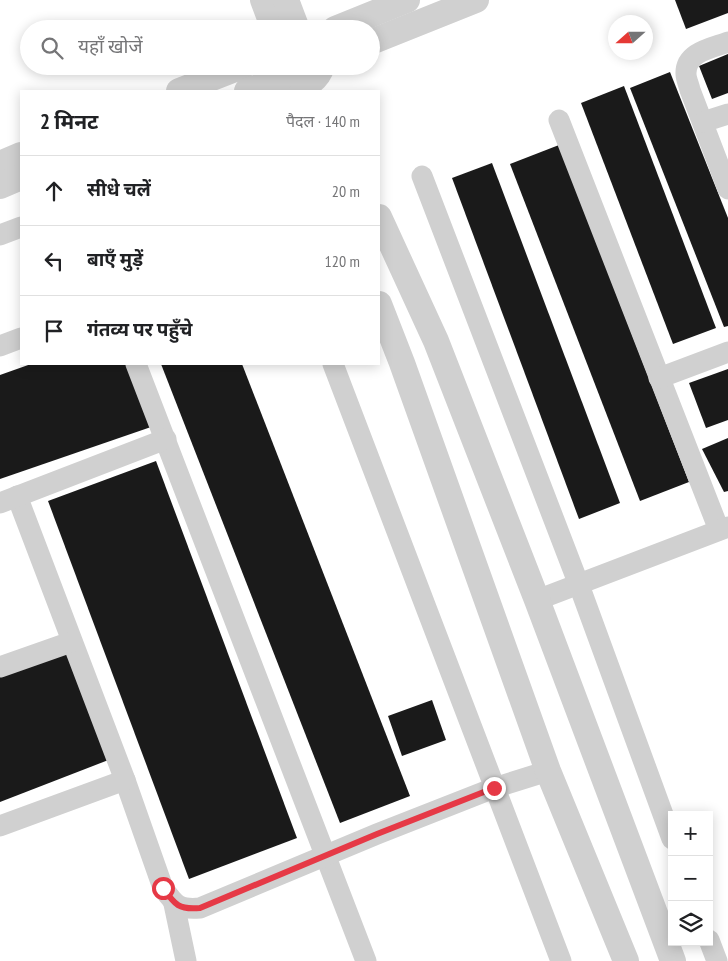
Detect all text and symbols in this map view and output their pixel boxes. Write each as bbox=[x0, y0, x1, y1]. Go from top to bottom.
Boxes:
north arrow bbox=[608, 15, 653, 60]
search box bbox=[20, 20, 380, 75]
icon: search bbox=[38, 34, 66, 62]
text: यहाँ खोजें bbox=[78, 34, 143, 58]
text: 2 मिनट bbox=[40, 108, 98, 135]
text: पैदल · 140 m bbox=[286, 111, 360, 131]
icon: ahead bbox=[40, 177, 68, 205]
text: सीधे चलें bbox=[87, 177, 151, 201]
text: 20 m bbox=[332, 181, 360, 201]
icon: left bbox=[40, 247, 68, 275]
text: बाएँ मुड़ें bbox=[87, 247, 143, 271]
text: 120 m bbox=[325, 251, 360, 271]
icon: arrive bbox=[40, 317, 68, 345]
text: गंतव्य पर पहुँचे bbox=[87, 317, 192, 341]
route end bbox=[483, 777, 506, 800]
map controls bbox=[668, 811, 713, 946]
button: + bbox=[668, 811, 713, 856]
button: − bbox=[668, 856, 713, 901]
route start bbox=[152, 877, 175, 900]
button: layers bbox=[668, 901, 713, 946]

